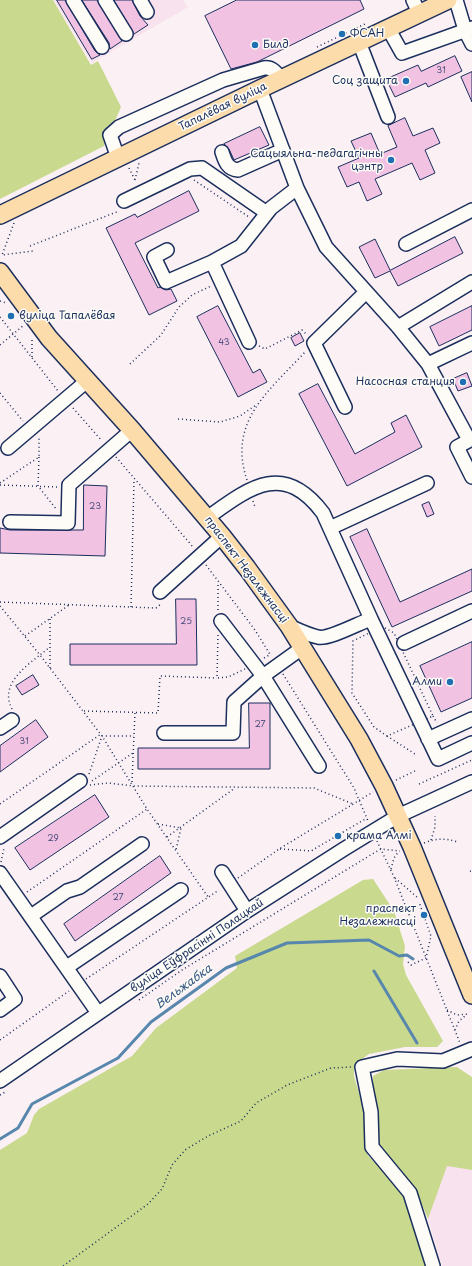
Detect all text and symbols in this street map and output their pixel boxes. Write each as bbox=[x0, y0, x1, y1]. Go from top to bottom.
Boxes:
place label: ФСАН bbox=[350, 27, 384, 41]
marker: ФСАН bbox=[337, 29, 347, 39]
place label: Билд bbox=[263, 38, 289, 52]
marker: Билд bbox=[250, 40, 260, 50]
house number: 31 bbox=[436, 66, 446, 76]
place label: Соц защита bbox=[332, 74, 398, 88]
marker: Соц защита bbox=[401, 76, 411, 86]
street label: Тапалёвая вуліца bbox=[177, 80, 269, 134]
place label: Сацыяльна-педагагічны цэнтр bbox=[250, 147, 383, 173]
marker: Сацыяльна-педагагічны цэнтр bbox=[386, 155, 396, 165]
place label: вуліца Тапалёвая bbox=[19, 309, 115, 323]
marker: вуліца Тапалёвая bbox=[6, 311, 16, 321]
house number: 43 bbox=[218, 338, 230, 348]
place label: Насосная станция bbox=[356, 375, 455, 389]
marker: Насосная станция bbox=[458, 377, 468, 387]
house number: 23 bbox=[89, 502, 101, 512]
street label: праспект Незалежнасці bbox=[202, 514, 290, 626]
house number: 25 bbox=[180, 617, 192, 627]
place label: Алми bbox=[412, 675, 442, 689]
marker: Алми bbox=[445, 677, 455, 687]
house number: 27 bbox=[254, 720, 266, 730]
house number: 31 bbox=[19, 737, 29, 747]
place label: крама Алмі bbox=[346, 829, 412, 843]
marker: крама Алмі bbox=[333, 831, 343, 841]
house number: 29 bbox=[47, 834, 59, 844]
house number: 27 bbox=[112, 893, 124, 903]
street label: вуліца Еўфрасінні Полацкай bbox=[128, 896, 266, 996]
place label: праспект Незалежнасці bbox=[340, 902, 416, 928]
marker: праспект Незалежнасці bbox=[419, 910, 429, 920]
water label: Вельжабка bbox=[153, 962, 215, 1012]

